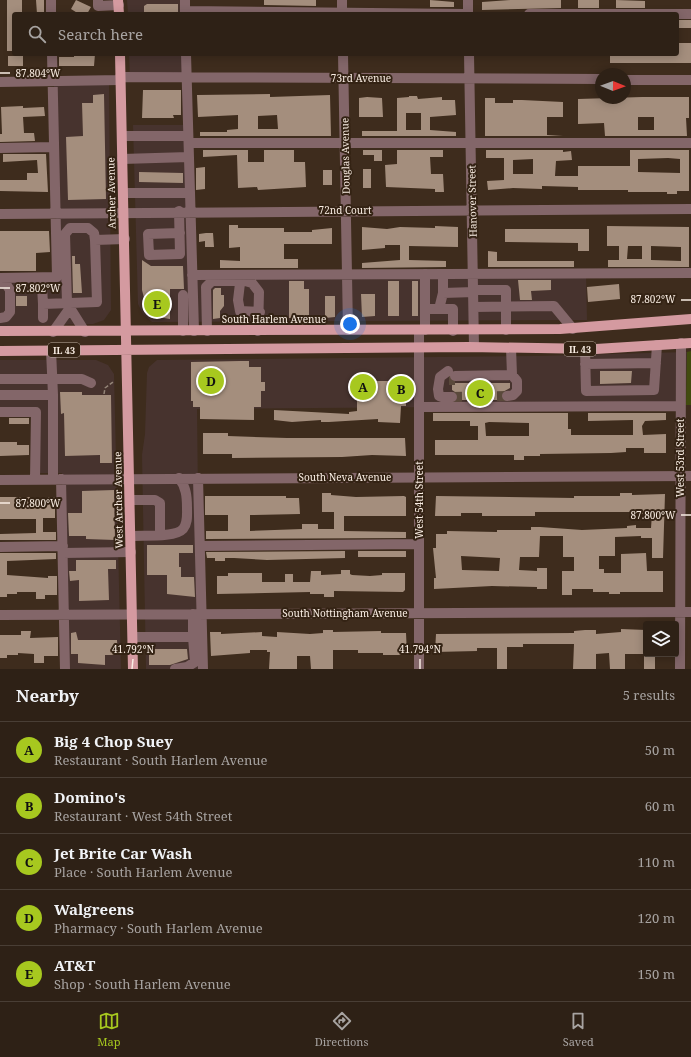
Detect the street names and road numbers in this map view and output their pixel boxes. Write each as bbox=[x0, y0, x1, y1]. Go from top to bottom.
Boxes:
street label: 73rd Avenue bbox=[331, 71, 391, 85]
street label: Douglas Avenue bbox=[337, 118, 353, 194]
street label: Archer Avenue bbox=[103, 157, 119, 229]
street label: Hanover Street bbox=[464, 164, 480, 237]
street label: 72nd Court bbox=[319, 203, 372, 217]
street label: South Harlem Avenue bbox=[222, 312, 326, 326]
road number: IL 43 bbox=[564, 342, 596, 356]
road number: IL 43 bbox=[48, 343, 80, 357]
street label: West 53rd Street bbox=[673, 418, 687, 497]
street label: West Archer Avenue bbox=[110, 451, 126, 549]
street label: West 54th Street bbox=[412, 461, 426, 539]
street label: South Neva Avenue bbox=[299, 470, 391, 484]
street label: South Nottingham Avenue bbox=[282, 606, 408, 620]

